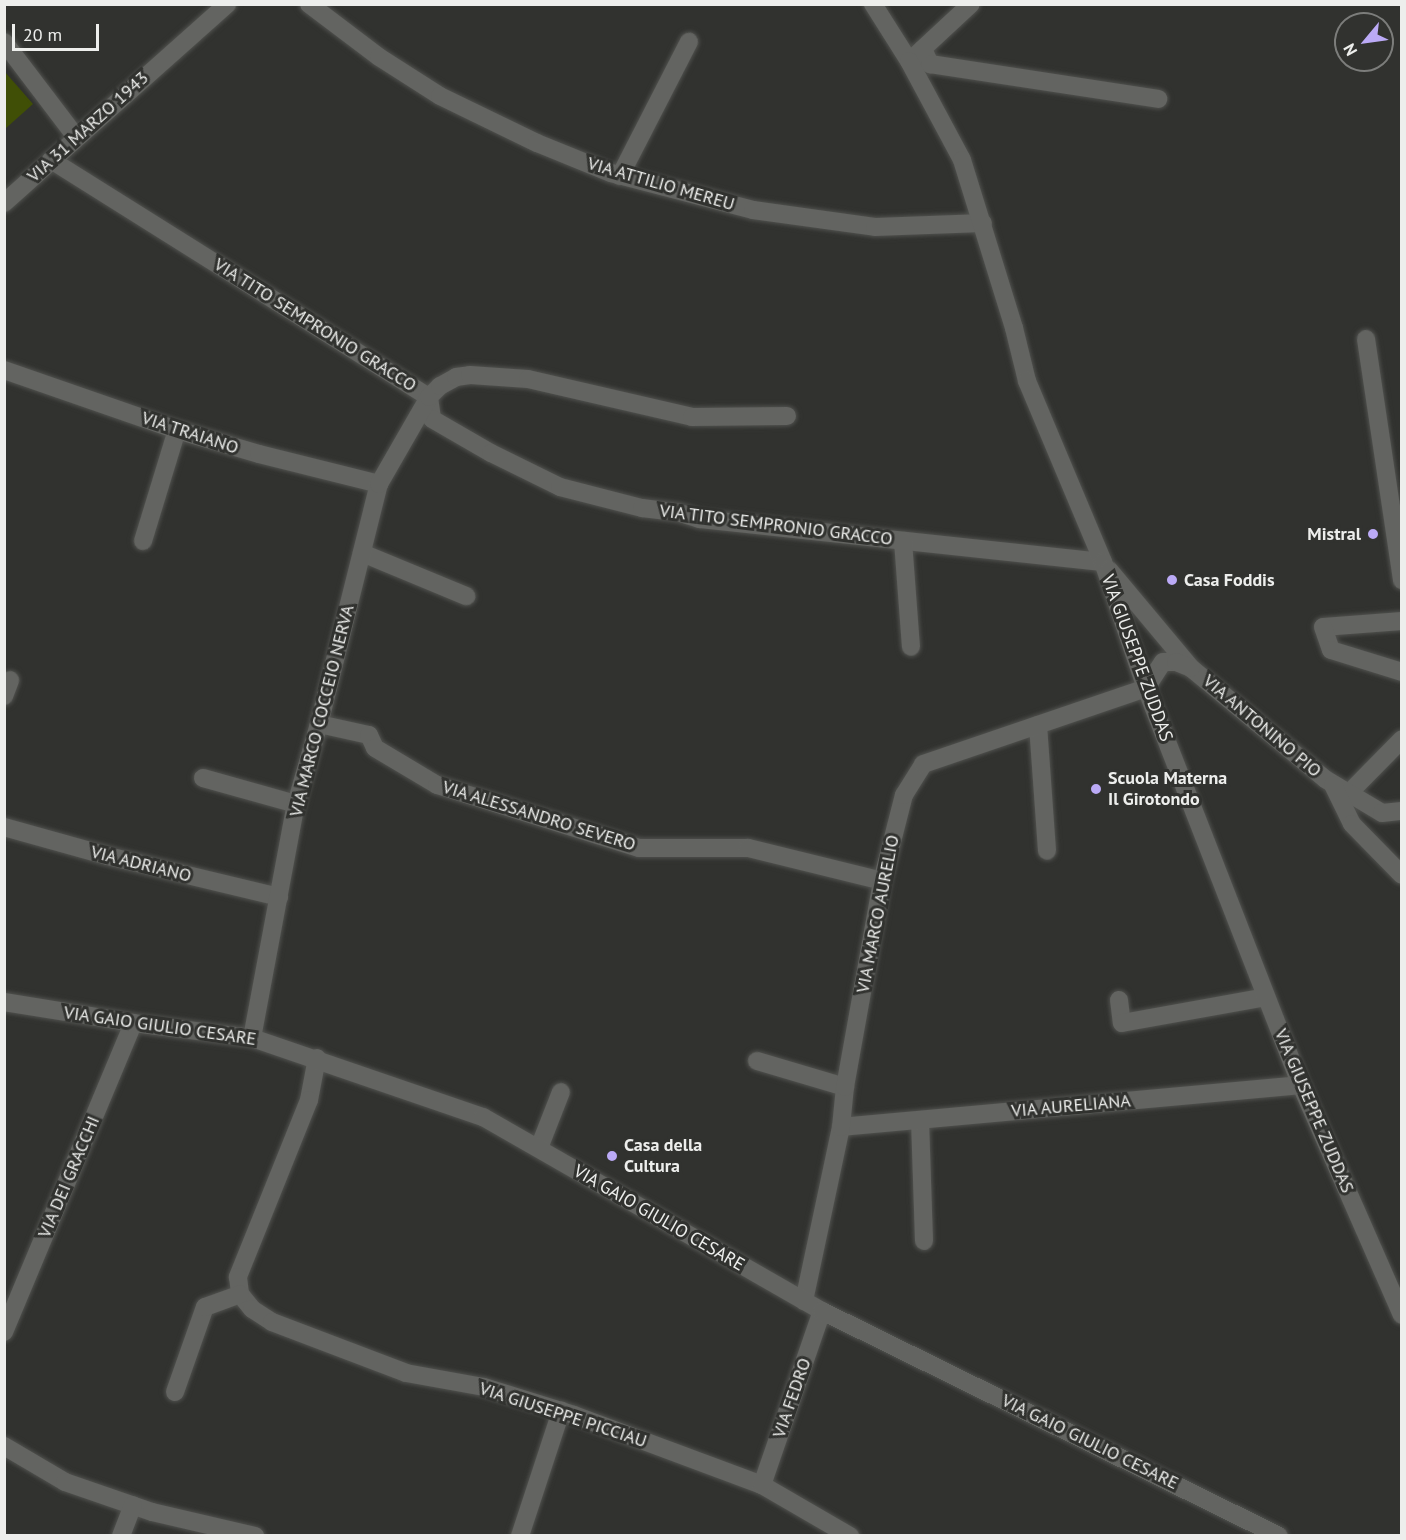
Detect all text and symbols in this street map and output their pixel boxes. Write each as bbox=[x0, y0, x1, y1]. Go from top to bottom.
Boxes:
scale bar bbox=[15, 12, 102, 50]
north arrow bbox=[1334, 12, 1394, 72]
text: 20 m bbox=[23, 23, 62, 46]
text: N bbox=[1339, 40, 1361, 59]
street label: VIA 31 MARZO 1943 bbox=[23, 67, 153, 187]
street label: VIA ATTILIO MEREU bbox=[584, 152, 738, 216]
street label: VIA TITO SEMPRONIO GRACCO bbox=[209, 253, 421, 397]
street label: VIA TRAIANO bbox=[138, 407, 242, 459]
street label: VIA TITO SEMPRONIO GRACCO bbox=[658, 500, 894, 550]
place label: Mistral bbox=[1307, 523, 1361, 545]
marker: Mistral bbox=[1366, 527, 1380, 541]
place label: Casa Foddis bbox=[1184, 569, 1275, 591]
street label: VIA GIUSEPPE ZUDDAS bbox=[1097, 571, 1177, 745]
marker: Casa Foddis bbox=[1165, 573, 1179, 587]
street label: VIA MARCO COCCEIO NERVA bbox=[285, 603, 359, 819]
street label: VIA ANTONINO PIO bbox=[1198, 670, 1326, 782]
place label: Scuola Materna Il Girotondo bbox=[1108, 768, 1227, 810]
street label: VIA ALESSANDRO SEVERO bbox=[439, 776, 639, 856]
marker: Scuola Materna Il Girotondo bbox=[1089, 782, 1103, 796]
street label: VIA MARCO AURELIO bbox=[852, 832, 904, 996]
street label: VIA ADRIANO bbox=[88, 841, 194, 887]
street label: VIA GAIO GIULIO CESARE bbox=[62, 1002, 258, 1050]
street label: VIA GIUSEPPE ZUDDAS bbox=[1269, 1025, 1359, 1197]
street label: VIA AURELIANA bbox=[1010, 1090, 1132, 1122]
street label: VIA DEI GRACCHI bbox=[33, 1112, 105, 1242]
place label: Casa della Cultura bbox=[624, 1135, 702, 1178]
marker: Casa della Cultura bbox=[605, 1149, 619, 1163]
street label: VIA GAIO GIULIO CESARE bbox=[569, 1160, 749, 1276]
street label: VIA FEDRO bbox=[768, 1355, 816, 1441]
street label: VIA GIUSEPPE PICCIAU bbox=[476, 1378, 650, 1452]
street label: VIA GAIO GIULIO CESARE bbox=[998, 1390, 1182, 1494]

